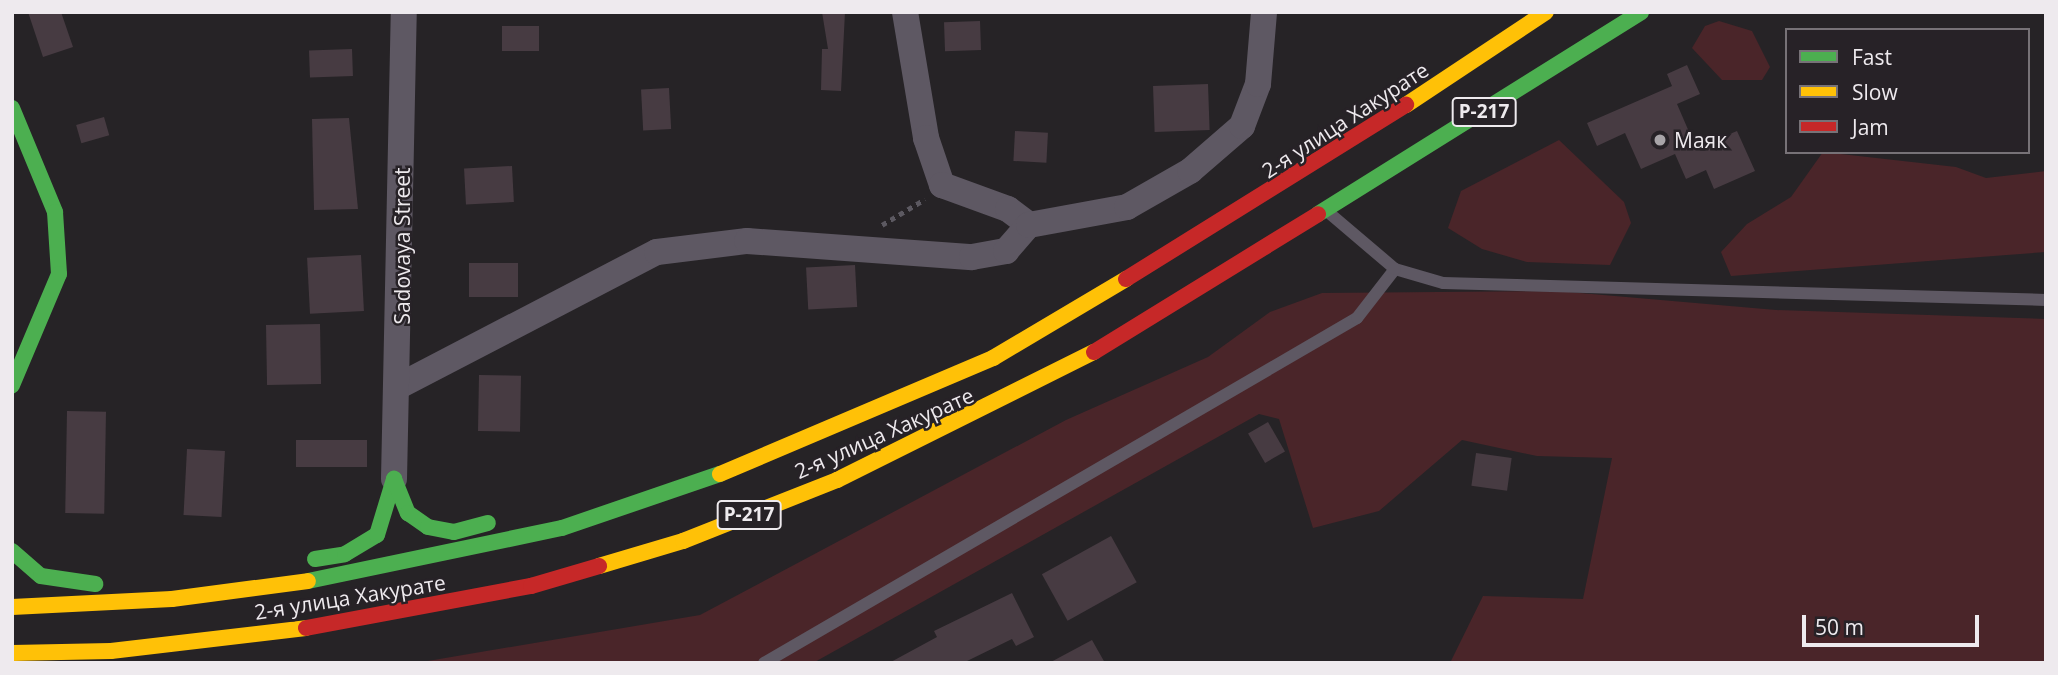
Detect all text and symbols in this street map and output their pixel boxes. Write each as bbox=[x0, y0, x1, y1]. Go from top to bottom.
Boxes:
legend bbox=[1785, 28, 2030, 154]
text: Fast bbox=[1852, 43, 1892, 71]
street label: 2-я улица Хакурате bbox=[1257, 57, 1433, 183]
text: Slow bbox=[1852, 78, 1898, 106]
road number: Р-217 bbox=[1451, 96, 1517, 128]
text: Jam bbox=[1852, 113, 1889, 141]
place label: Маяк bbox=[1674, 127, 1727, 153]
marker: Маяк bbox=[1652, 132, 1668, 148]
street label: Sadovaya Street bbox=[389, 167, 415, 325]
street label: 2-я улица Хакурате bbox=[791, 382, 977, 484]
road number: Р-217 bbox=[716, 500, 782, 530]
street label: 2-я улица Хакурате bbox=[253, 569, 447, 625]
scale bar bbox=[1806, 602, 1983, 646]
text: 50 m bbox=[1815, 613, 1864, 641]

